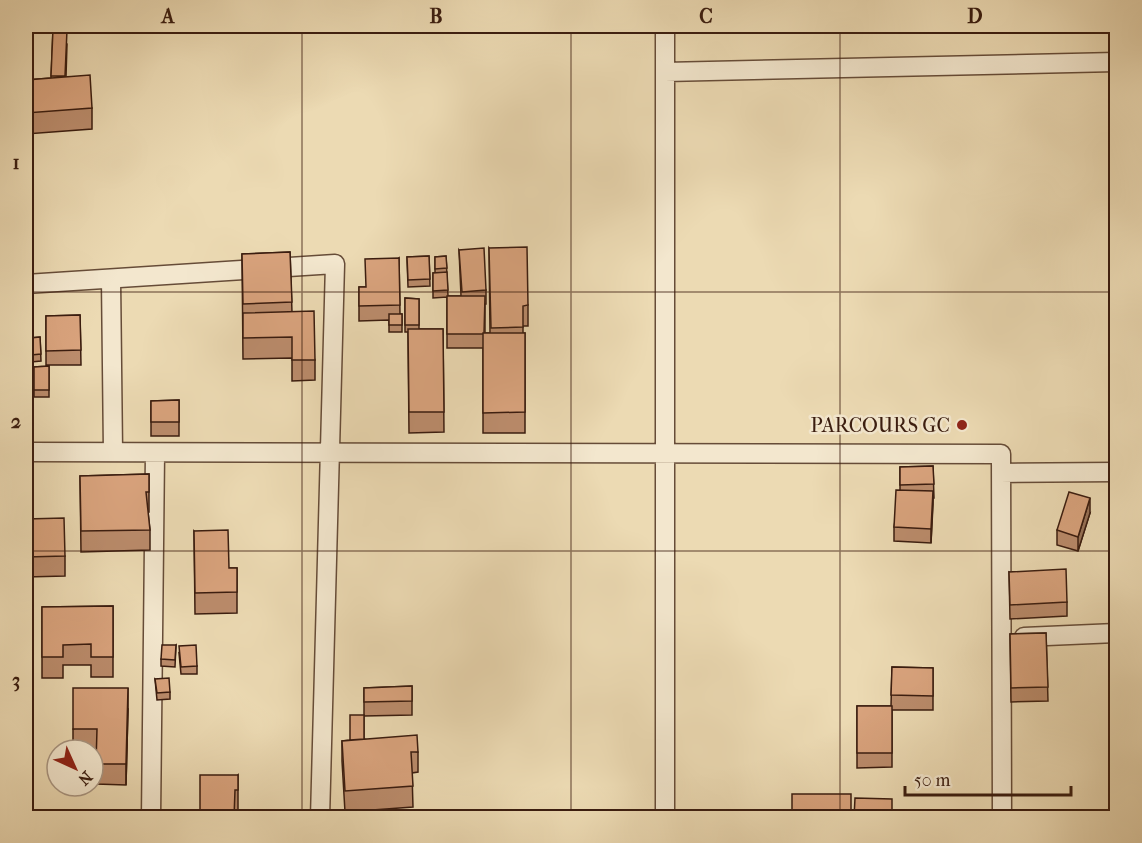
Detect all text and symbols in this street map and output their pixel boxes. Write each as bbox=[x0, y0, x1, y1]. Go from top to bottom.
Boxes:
text: A bbox=[160, 5, 176, 28]
text: B bbox=[429, 5, 443, 28]
text: C bbox=[699, 5, 713, 28]
text: D bbox=[967, 5, 983, 28]
text: 1 bbox=[12, 151, 20, 174]
text: 2 bbox=[11, 410, 21, 433]
place label: PARCOURS GC bbox=[810, 414, 950, 437]
marker: PARCOURS GC bbox=[955, 418, 969, 432]
text: 3 bbox=[12, 669, 20, 692]
north arrow bbox=[45, 738, 105, 798]
scale bar bbox=[905, 759, 1072, 797]
text: N bbox=[74, 767, 96, 790]
text: 50 m bbox=[914, 770, 951, 791]

